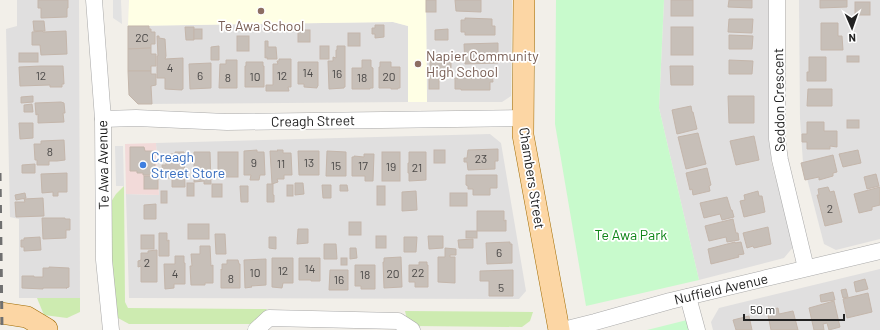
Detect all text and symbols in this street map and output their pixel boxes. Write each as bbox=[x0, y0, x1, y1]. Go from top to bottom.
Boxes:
marker: Te Awa School bbox=[256, 6, 266, 16]
north arrow bbox=[832, 8, 872, 48]
place label: Te Awa School bbox=[218, 17, 304, 34]
house number: 2C bbox=[135, 30, 149, 44]
text: N bbox=[848, 32, 856, 45]
place label: Napier Community High School bbox=[426, 47, 539, 80]
street label: Seddon Crescent bbox=[769, 48, 788, 152]
marker: Napier Community High School bbox=[413, 59, 423, 69]
house number: 4 bbox=[167, 60, 173, 74]
house number: 14 bbox=[303, 65, 313, 79]
house number: 16 bbox=[332, 66, 342, 80]
house number: 12 bbox=[36, 68, 46, 82]
house number: 6 bbox=[197, 68, 203, 82]
house number: 12 bbox=[277, 68, 287, 82]
house number: 10 bbox=[250, 69, 260, 83]
house number: 20 bbox=[382, 69, 396, 83]
house number: 8 bbox=[225, 70, 231, 84]
house number: 18 bbox=[357, 70, 367, 84]
street label: Creagh Street bbox=[271, 111, 355, 130]
street label: Te Awa Avenue bbox=[93, 120, 112, 210]
street label: Chambers Street bbox=[516, 126, 549, 230]
house number: 8 bbox=[47, 144, 53, 158]
place label: Creagh Street Store bbox=[151, 148, 225, 181]
house number: 23 bbox=[475, 151, 487, 165]
house number: 9 bbox=[251, 155, 257, 169]
house number: 13 bbox=[304, 155, 314, 169]
house number: 11 bbox=[277, 156, 285, 170]
house number: 15 bbox=[331, 158, 341, 172]
house number: 17 bbox=[358, 158, 368, 172]
house number: 19 bbox=[386, 159, 396, 173]
marker: Creagh Street Store bbox=[138, 160, 148, 170]
house number: 21 bbox=[412, 160, 422, 174]
house number: 2 bbox=[827, 201, 833, 215]
park label: Te Awa Park bbox=[595, 226, 667, 243]
house number: 6 bbox=[496, 245, 502, 259]
house number: 2 bbox=[144, 255, 150, 269]
house number: 14 bbox=[305, 261, 315, 275]
house number: 12 bbox=[278, 263, 288, 277]
house number: 10 bbox=[250, 265, 260, 279]
house number: 22 bbox=[412, 265, 424, 279]
house number: 4 bbox=[172, 266, 178, 280]
house number: 20 bbox=[386, 266, 400, 280]
house number: 18 bbox=[360, 267, 370, 281]
street label: Nuffield Avenue bbox=[672, 269, 769, 308]
house number: 8 bbox=[228, 271, 234, 285]
house number: 16 bbox=[334, 272, 344, 286]
house number: 5 bbox=[498, 280, 504, 294]
scale bar bbox=[744, 296, 844, 322]
text: 50 m bbox=[750, 302, 775, 316]

